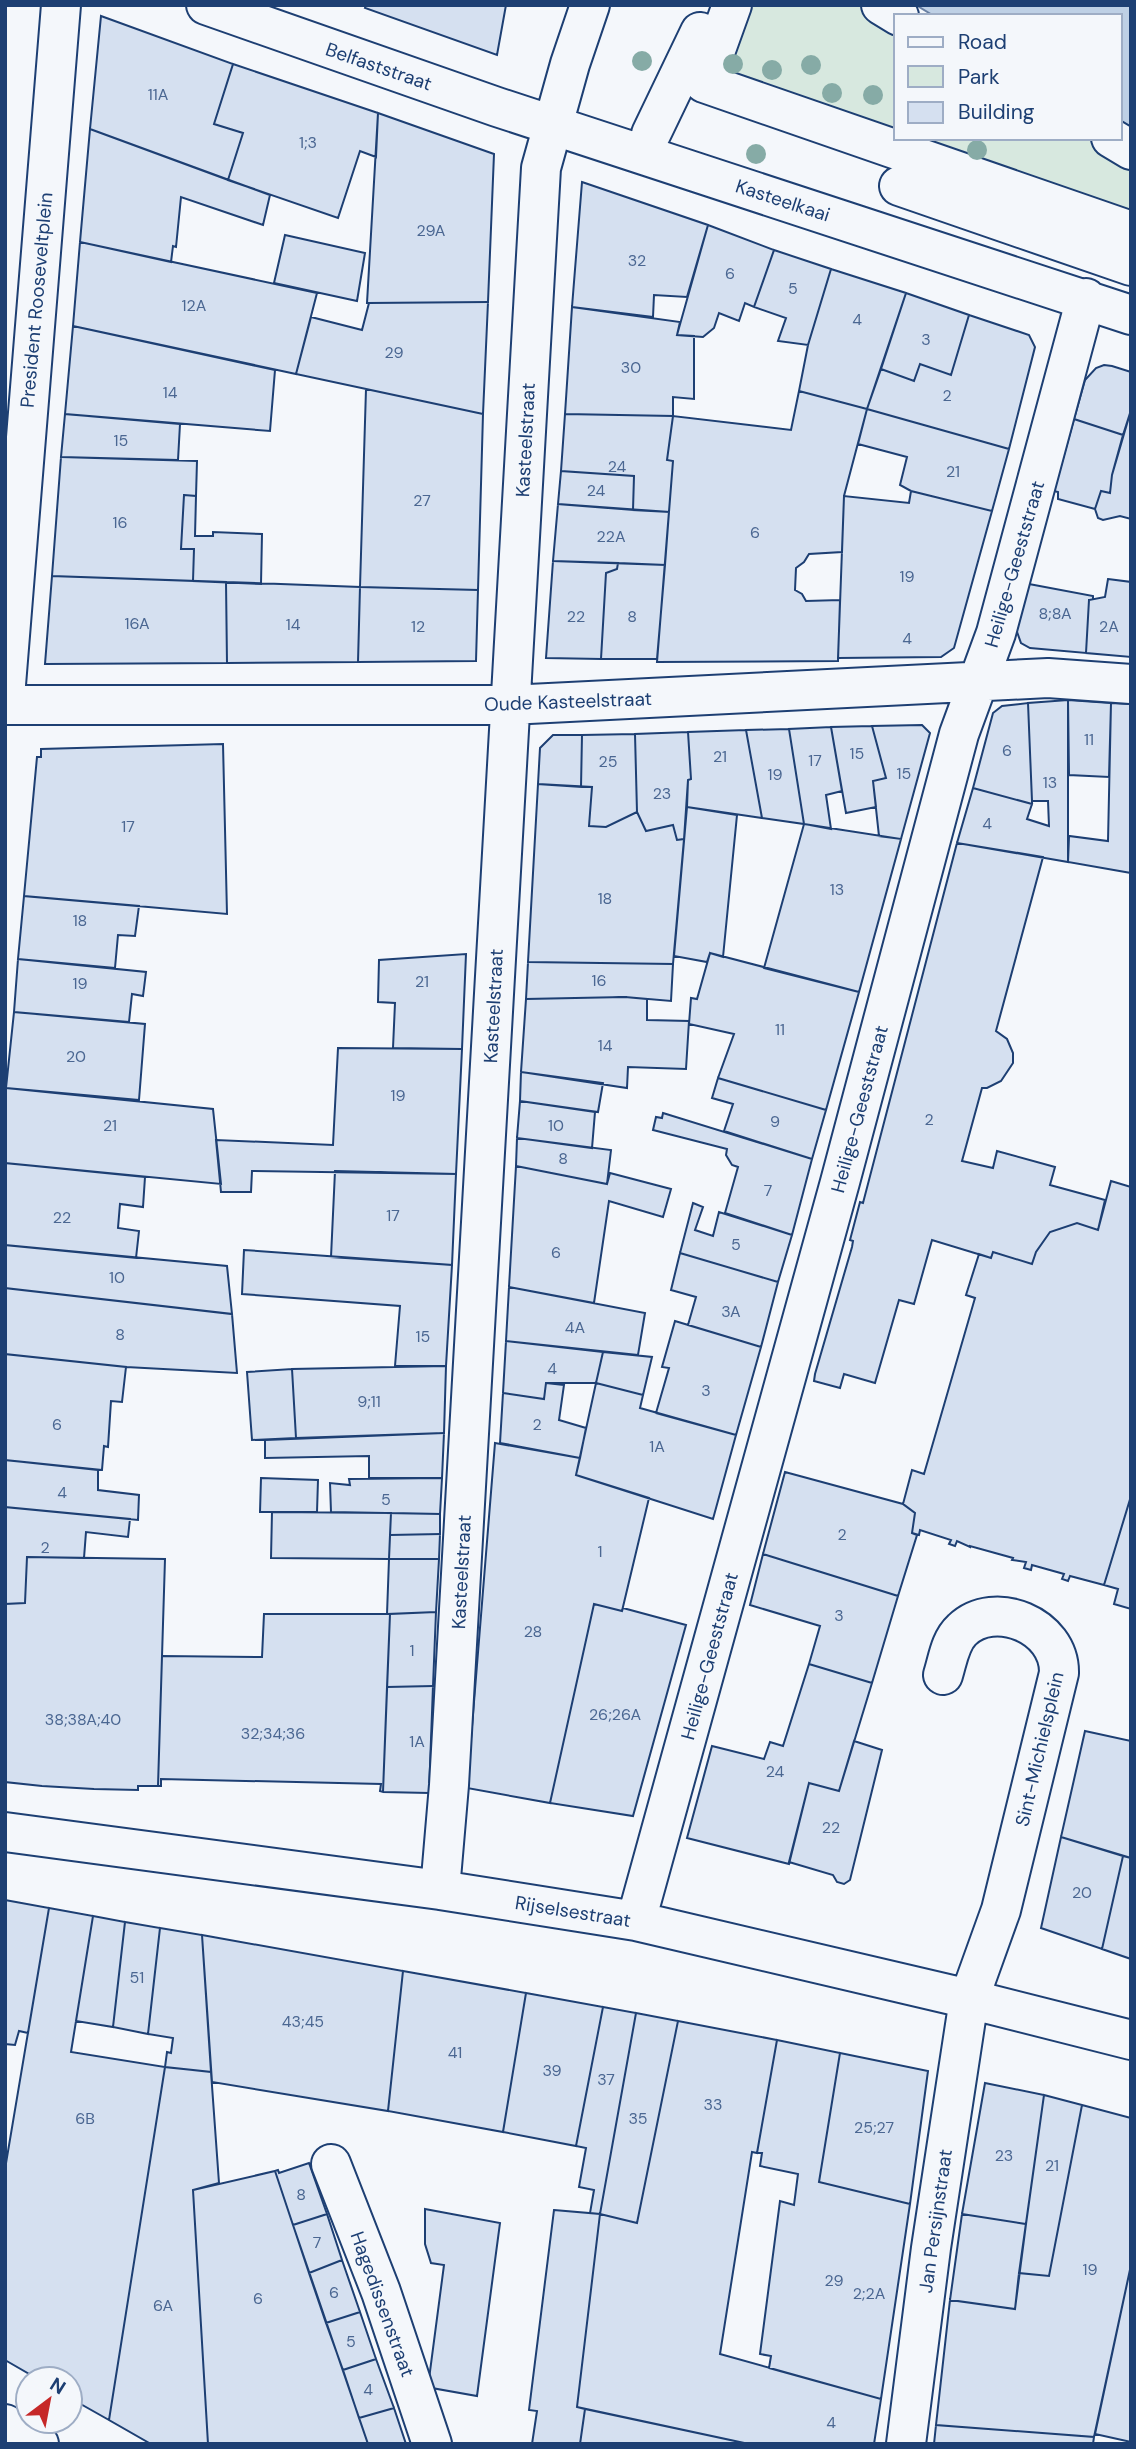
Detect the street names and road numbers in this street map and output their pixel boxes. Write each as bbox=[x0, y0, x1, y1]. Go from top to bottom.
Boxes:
street label: Belfaststraat bbox=[322, 37, 435, 96]
street label: Kasteelkaai bbox=[732, 173, 833, 227]
street label: President Rooseveltplein bbox=[15, 191, 58, 409]
street label: Kasteelstraat bbox=[510, 382, 541, 498]
street label: Heilige-Geeststraat bbox=[979, 478, 1050, 650]
street label: Oude Kasteelstraat bbox=[484, 686, 652, 717]
street label: Kasteelstraat bbox=[478, 948, 509, 1064]
street label: Heilige-Geeststraat bbox=[825, 1023, 894, 1196]
street label: Kasteelstraat bbox=[446, 1514, 477, 1630]
street label: Heilige-Geeststraat bbox=[675, 1570, 744, 1743]
street label: Sint-Michielsplein bbox=[1010, 1669, 1069, 1829]
street label: Rijselsestraat bbox=[513, 1890, 633, 1933]
street label: Jan Persijnstraat bbox=[913, 2147, 958, 2295]
street label: Hagedissenstraat bbox=[345, 2228, 420, 2380]

